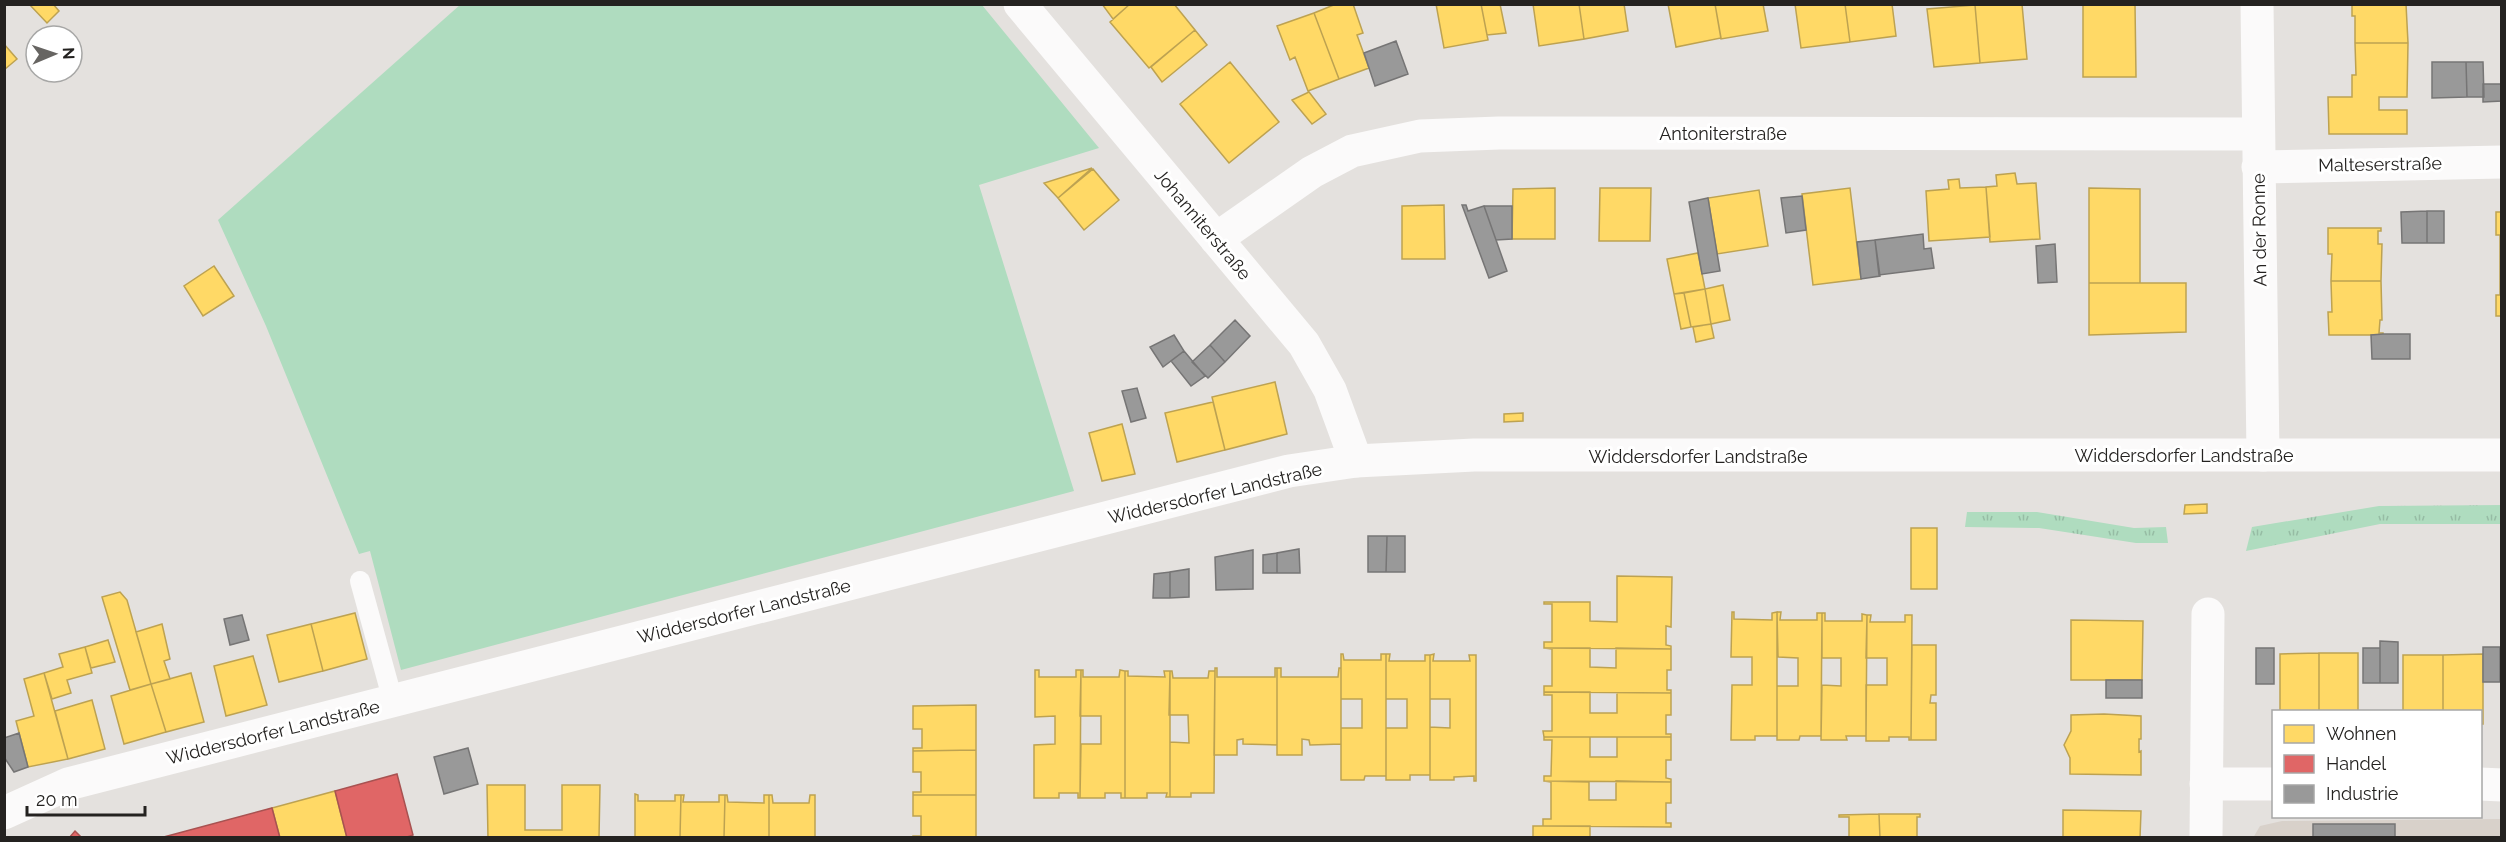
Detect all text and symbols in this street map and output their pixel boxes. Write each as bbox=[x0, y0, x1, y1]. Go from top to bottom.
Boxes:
north arrow bbox=[24, 24, 84, 84]
text: N bbox=[59, 47, 78, 60]
street label: Antoniterstraße bbox=[1659, 123, 1787, 144]
street label: Malteserstraße bbox=[2318, 152, 2442, 176]
street label: Johanniterstraße bbox=[1150, 164, 1256, 284]
street label: An der Ronne bbox=[2248, 173, 2270, 287]
street label: Widdersdorfer Landstraße bbox=[2075, 445, 2294, 466]
street label: Widdersdorfer Landstraße bbox=[1589, 446, 1808, 467]
street label: Widdersdorfer Landstraße bbox=[1106, 458, 1324, 528]
street label: Widdersdorfer Landstraße bbox=[635, 574, 853, 648]
street label: Widdersdorfer Landstraße bbox=[164, 695, 382, 769]
legend bbox=[2272, 710, 2482, 818]
text: Wohnen bbox=[2326, 723, 2396, 744]
text: Handel bbox=[2326, 753, 2386, 774]
scale bar bbox=[27, 779, 146, 817]
text: Industrie bbox=[2326, 783, 2399, 804]
text: 20 m bbox=[36, 789, 78, 810]

